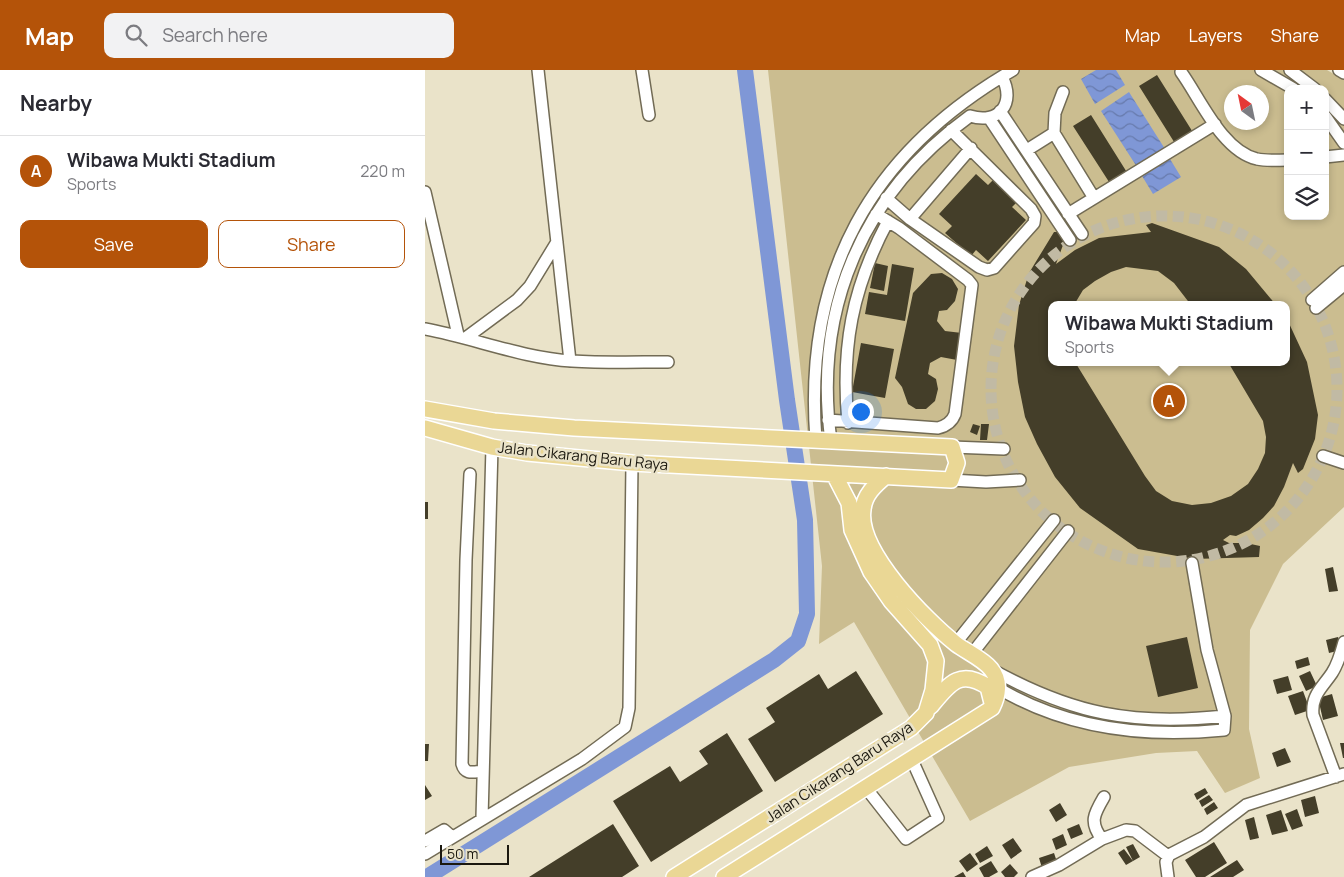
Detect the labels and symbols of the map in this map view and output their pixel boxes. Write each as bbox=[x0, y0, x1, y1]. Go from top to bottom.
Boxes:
north arrow bbox=[1224, 85, 1269, 130]
pin: A bbox=[1153, 382, 1185, 420]
your location bbox=[848, 399, 874, 425]
street label: Jalan Cikarang Baru Raya bbox=[497, 437, 669, 475]
street label: Jalan Cikarang Baru Raya bbox=[761, 717, 917, 827]
scale bar bbox=[440, 842, 509, 865]

